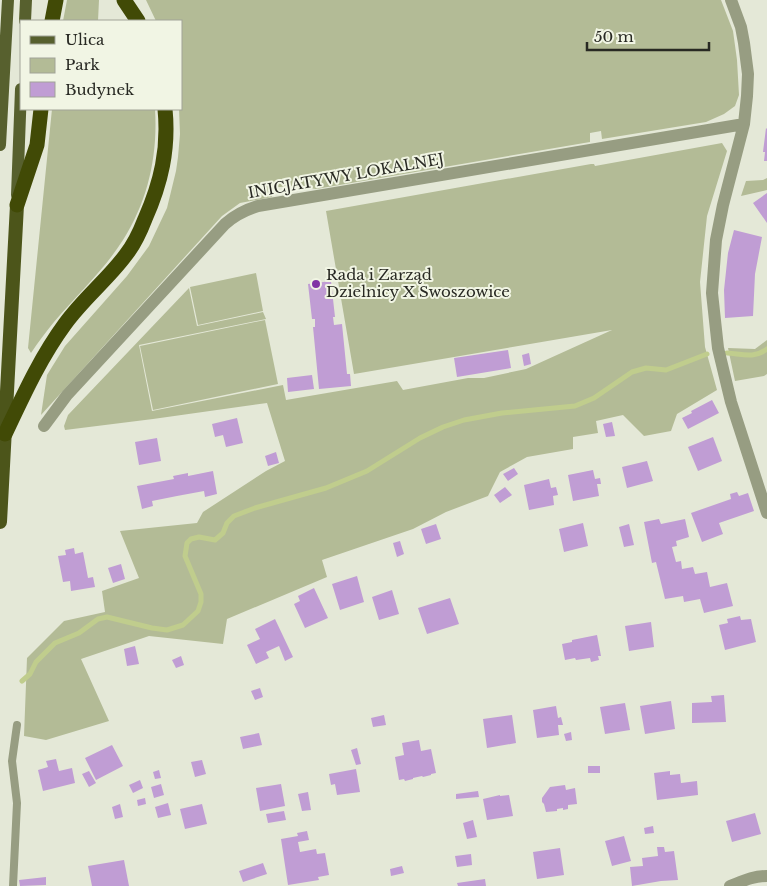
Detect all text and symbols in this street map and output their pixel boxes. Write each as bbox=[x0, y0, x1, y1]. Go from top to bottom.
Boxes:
legend bbox=[20, 20, 182, 110]
scale bar bbox=[587, 20, 710, 52]
text: 50 m bbox=[594, 27, 634, 46]
text: Ulica bbox=[65, 30, 105, 49]
text: Park bbox=[65, 55, 101, 74]
text: Budynek bbox=[65, 80, 135, 99]
street label: INICJATYWY LOKALNEJ bbox=[246, 149, 446, 202]
place label: Rada i Zarząd Dzielnicy X Swoszowice bbox=[326, 265, 510, 301]
marker: Rada i Zarząd Dzielnicy X Swoszowice bbox=[310, 278, 322, 290]

